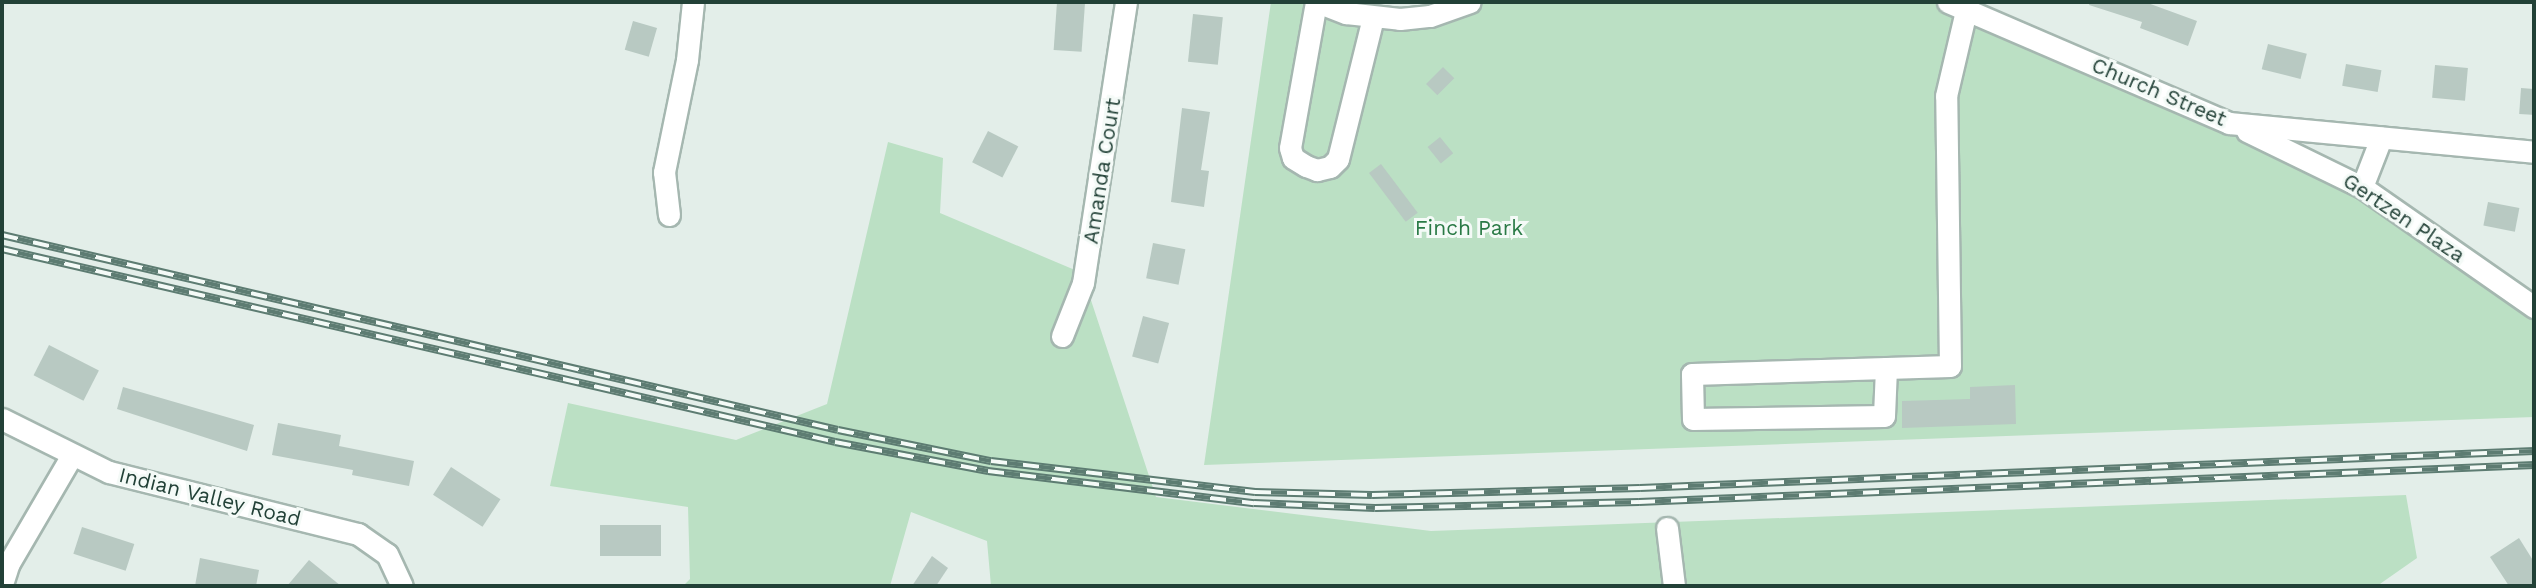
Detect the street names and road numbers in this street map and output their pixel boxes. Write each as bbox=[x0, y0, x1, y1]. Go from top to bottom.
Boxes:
street label: Church Street bbox=[2088, 52, 2230, 132]
street label: Amanda Court bbox=[1078, 96, 1126, 246]
street label: Gertzen Plaza bbox=[2338, 168, 2470, 268]
street label: Indian Valley Road bbox=[116, 462, 304, 532]

